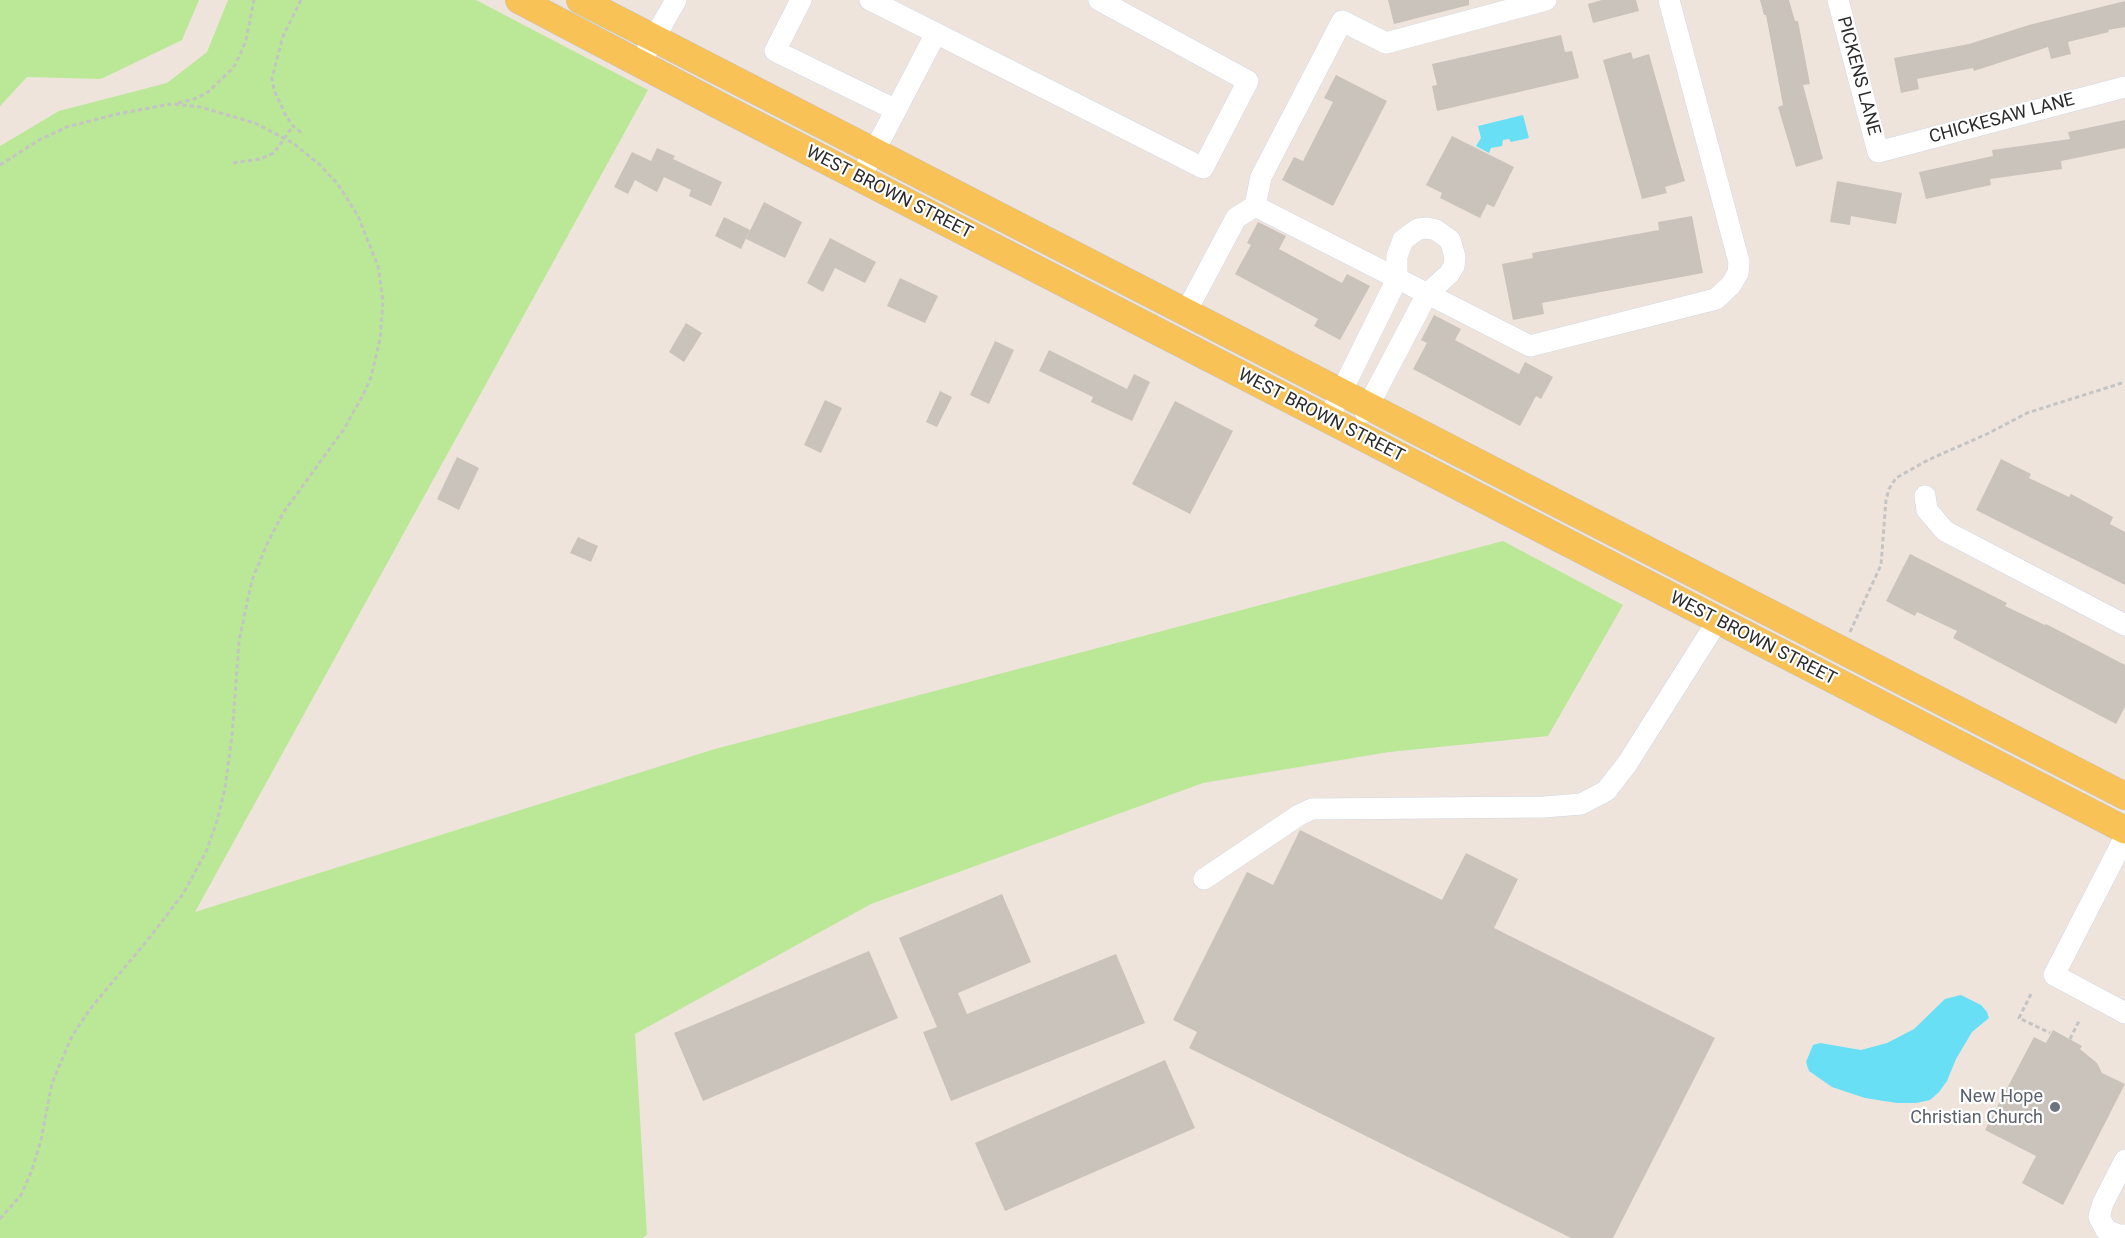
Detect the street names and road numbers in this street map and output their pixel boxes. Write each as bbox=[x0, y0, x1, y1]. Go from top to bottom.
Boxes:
street label: PICKENS LANE bbox=[1832, 14, 1884, 138]
street label: CHICKESAW LANE bbox=[1927, 89, 2077, 149]
street label: WEST BROWN STREET bbox=[802, 142, 976, 244]
street label: WEST BROWN STREET bbox=[1234, 365, 1408, 467]
street label: WEST BROWN STREET bbox=[1666, 588, 1840, 690]

